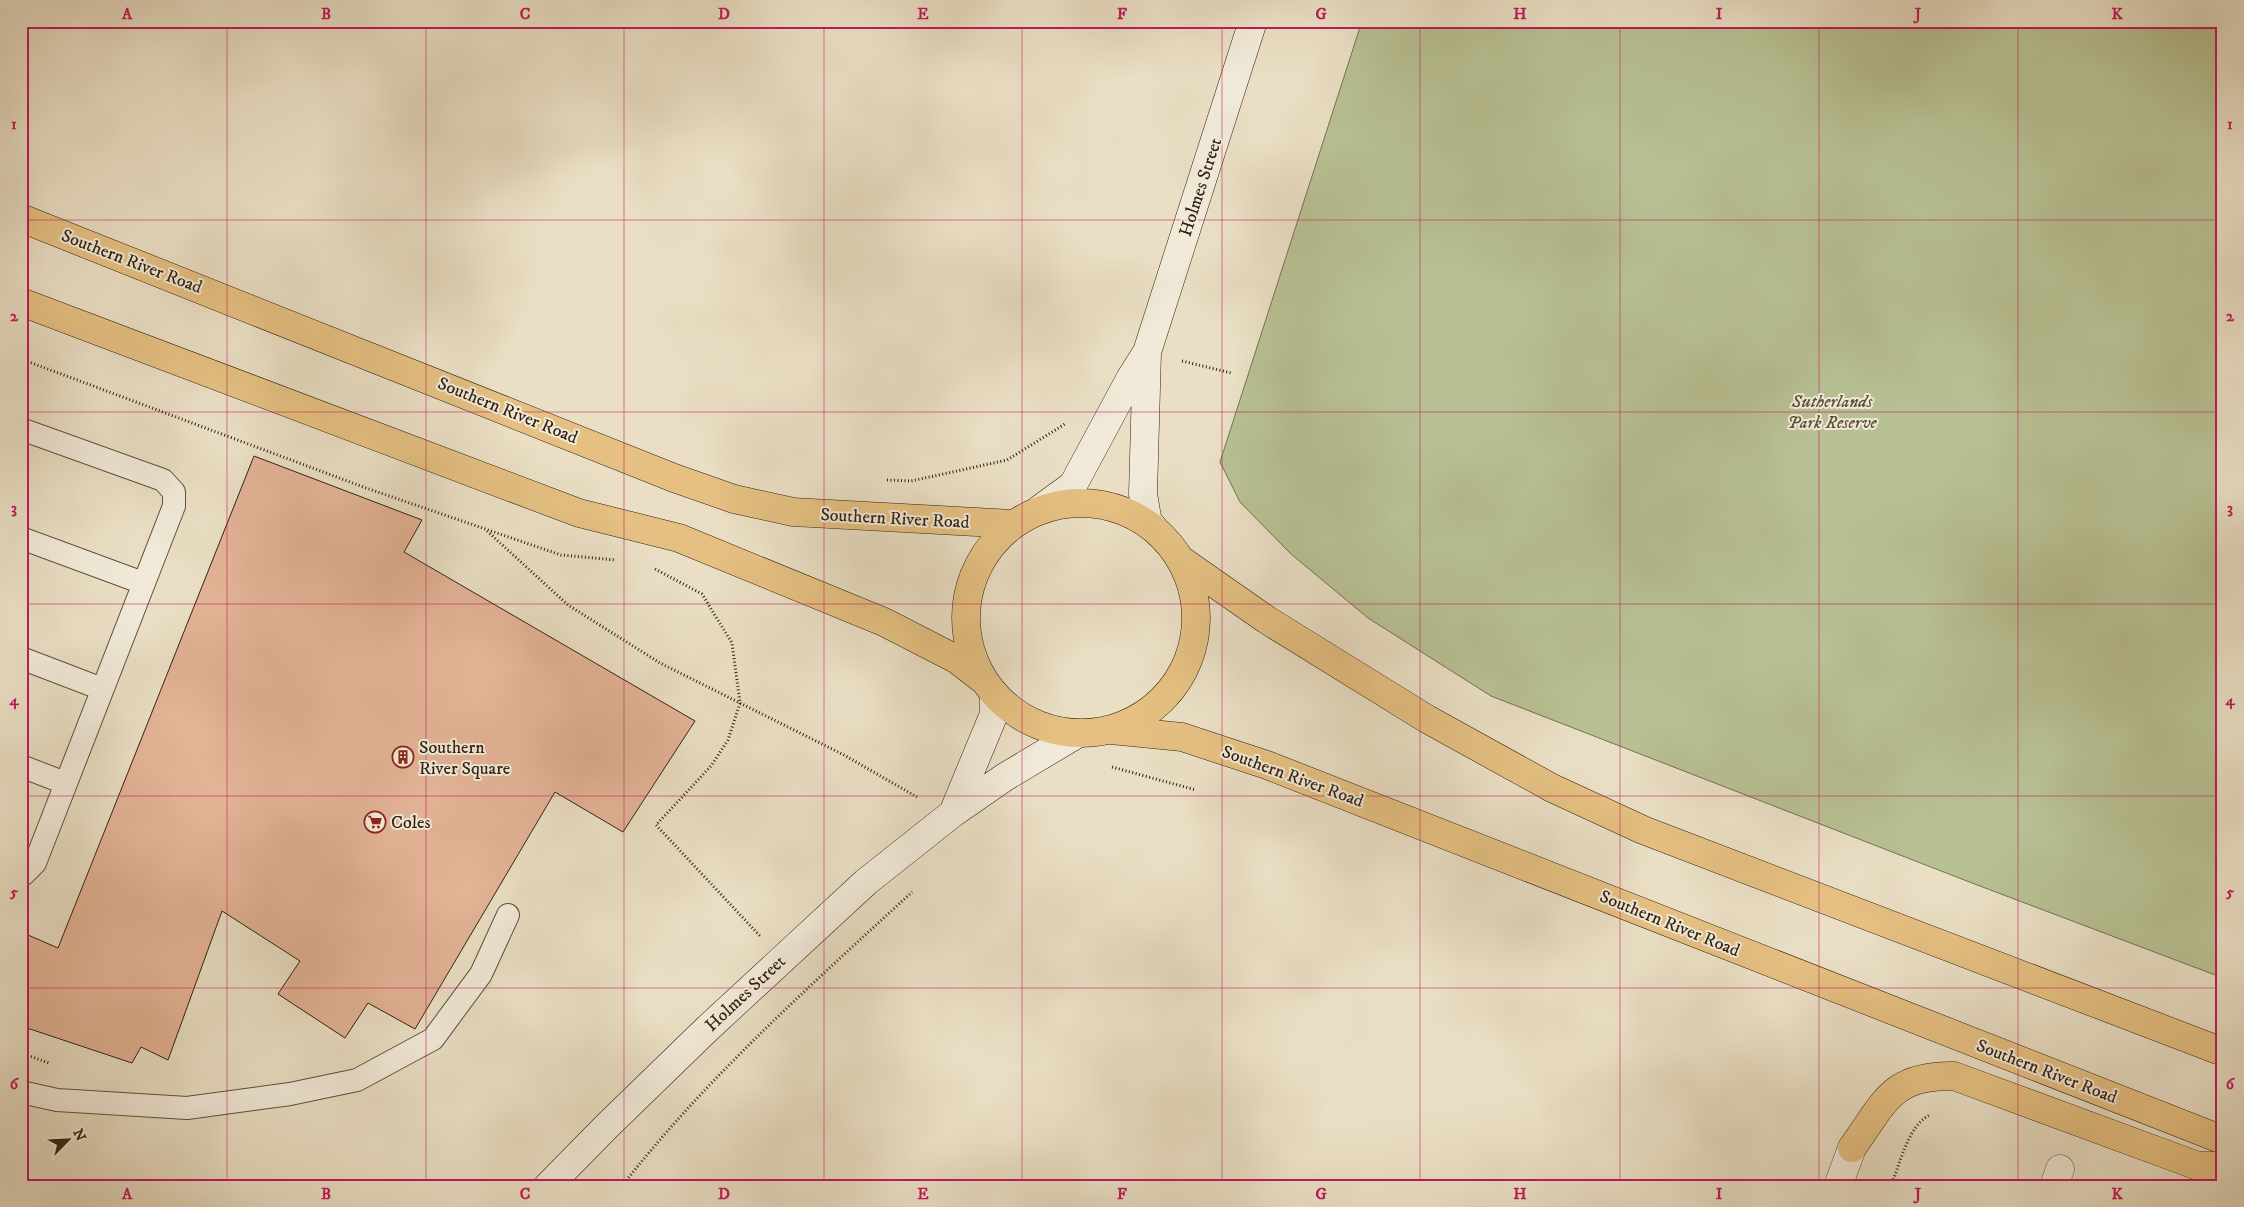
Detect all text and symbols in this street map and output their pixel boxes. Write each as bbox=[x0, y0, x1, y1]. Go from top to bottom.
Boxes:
text: A bbox=[121, 4, 133, 24]
text: B bbox=[321, 4, 331, 24]
text: C bbox=[520, 4, 530, 24]
text: D bbox=[718, 4, 730, 24]
text: E bbox=[917, 4, 929, 24]
text: F bbox=[1117, 4, 1127, 24]
text: G bbox=[1315, 4, 1327, 24]
text: H bbox=[1513, 4, 1527, 24]
text: I bbox=[1716, 4, 1723, 24]
text: J bbox=[1913, 4, 1922, 24]
text: K bbox=[2111, 4, 2123, 24]
text: 1 bbox=[11, 114, 17, 134]
text: 1 bbox=[2227, 114, 2233, 134]
street label: Holmes Street bbox=[1175, 135, 1227, 239]
street label: Southern River Road bbox=[58, 225, 205, 299]
text: 2 bbox=[10, 306, 19, 326]
text: 2 bbox=[2226, 306, 2235, 326]
street label: Southern River Road bbox=[434, 373, 581, 449]
park label: Sutherlands Park Reserve bbox=[1787, 391, 1878, 434]
text: 3 bbox=[11, 498, 17, 518]
text: 3 bbox=[2227, 498, 2233, 518]
street label: Southern River Road bbox=[820, 504, 970, 534]
text: 4 bbox=[8, 690, 19, 710]
text: 4 bbox=[2224, 690, 2235, 710]
place label: Southern River Square bbox=[419, 737, 510, 780]
street label: Southern River Road bbox=[1219, 741, 1367, 813]
building icon: Southern River Square bbox=[391, 745, 415, 769]
supermarket icon: Coles bbox=[363, 810, 387, 834]
place label: Coles bbox=[391, 812, 430, 834]
text: 5 bbox=[9, 882, 18, 902]
text: 5 bbox=[2225, 882, 2234, 902]
street label: Southern River Road bbox=[1596, 886, 1743, 962]
street label: Holmes Street bbox=[701, 951, 791, 1037]
street label: Southern River Road bbox=[1973, 1035, 2120, 1109]
text: 6 bbox=[10, 1074, 20, 1094]
text: 6 bbox=[2226, 1074, 2236, 1094]
north arrow bbox=[42, 1114, 92, 1164]
text: N bbox=[68, 1126, 90, 1144]
text: A bbox=[121, 1184, 133, 1204]
text: B bbox=[321, 1184, 331, 1204]
text: C bbox=[520, 1184, 530, 1204]
text: D bbox=[718, 1184, 730, 1204]
text: E bbox=[917, 1184, 929, 1204]
text: F bbox=[1117, 1184, 1127, 1204]
text: G bbox=[1315, 1184, 1327, 1204]
text: H bbox=[1513, 1184, 1527, 1204]
text: I bbox=[1716, 1184, 1723, 1204]
text: J bbox=[1913, 1184, 1922, 1204]
text: K bbox=[2111, 1184, 2123, 1204]

